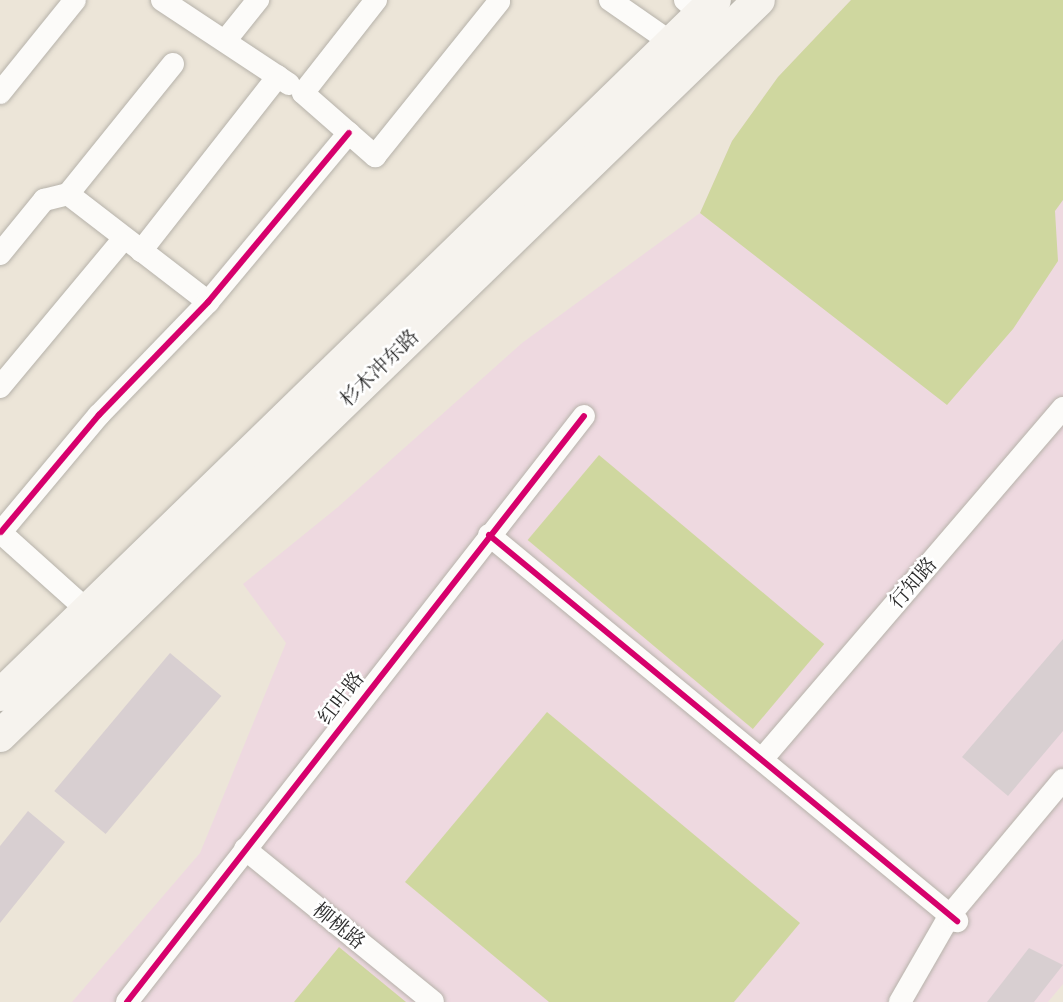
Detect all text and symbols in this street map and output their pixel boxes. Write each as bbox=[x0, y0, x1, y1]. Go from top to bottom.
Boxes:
street label: 杉木冲东路 bbox=[335, 325, 423, 411]
street label: 行知路 bbox=[884, 552, 942, 614]
street label: 红叶路 bbox=[313, 667, 369, 729]
street label: 柳桃路 bbox=[308, 898, 370, 954]

